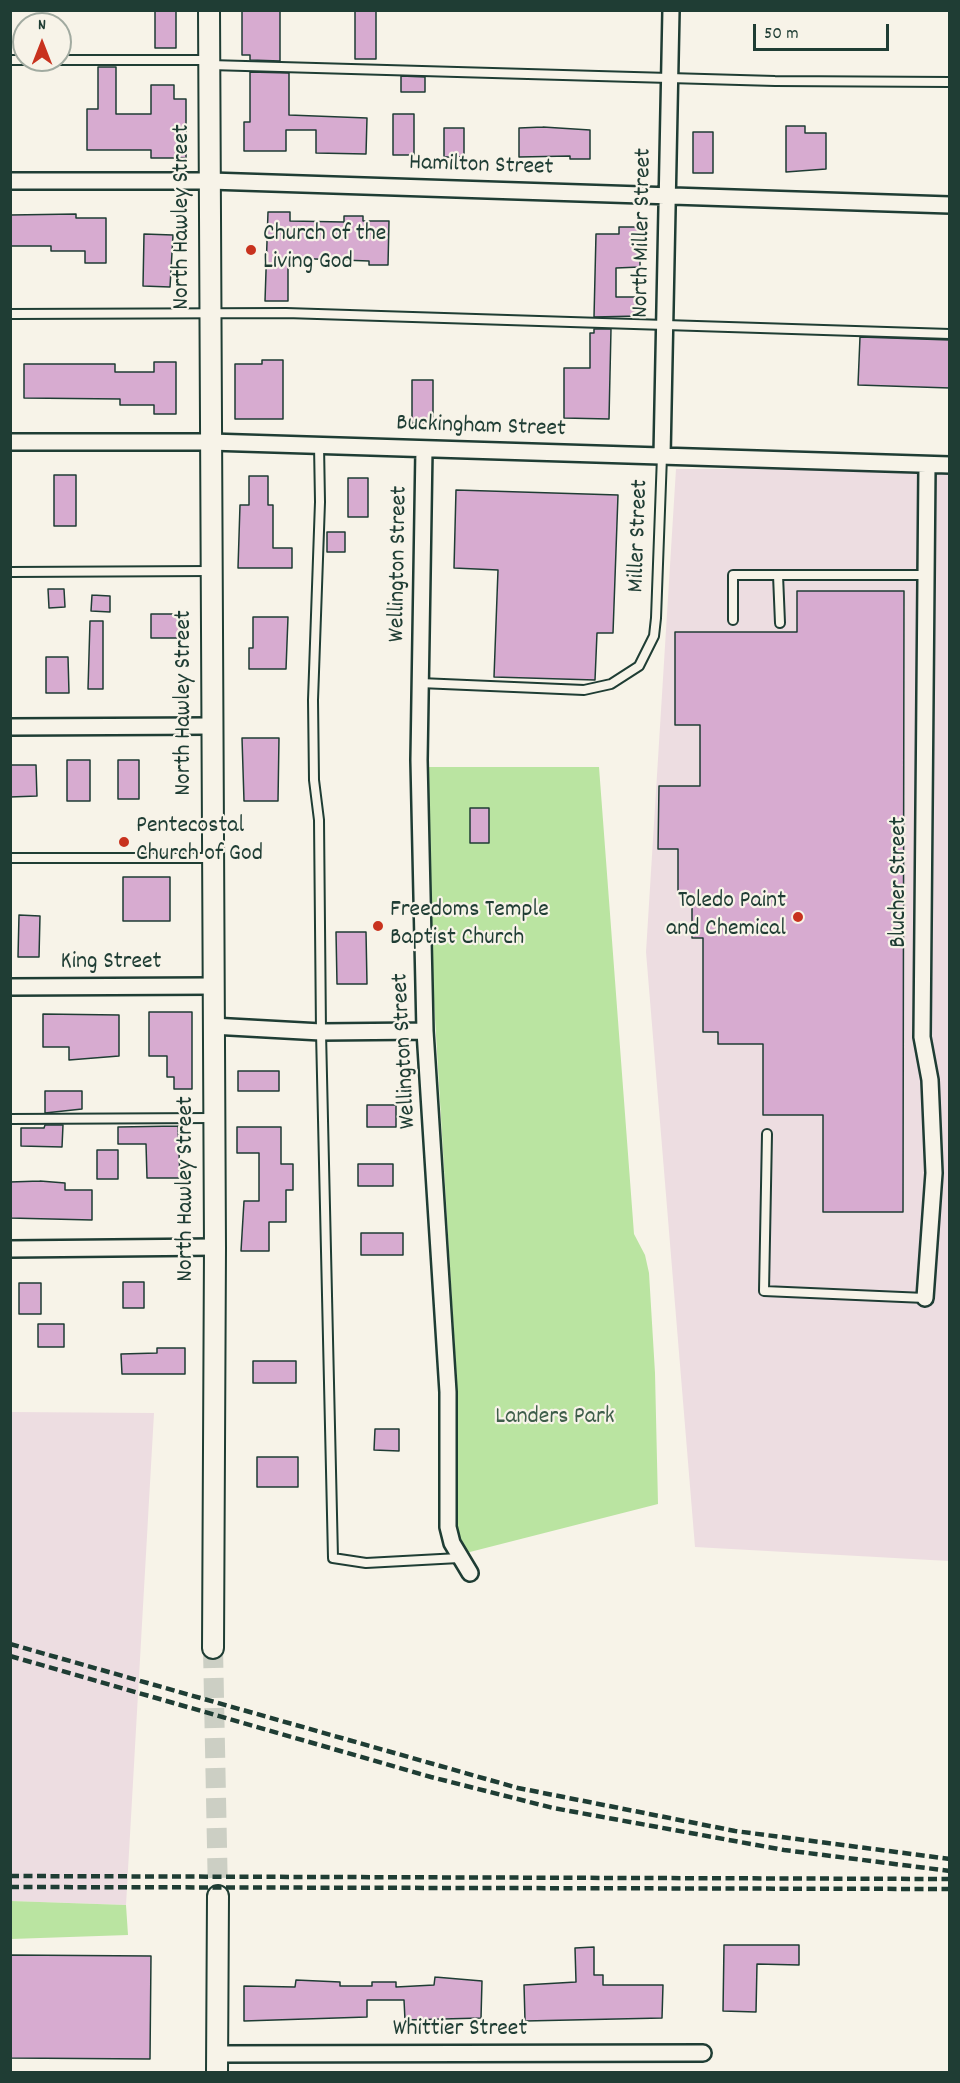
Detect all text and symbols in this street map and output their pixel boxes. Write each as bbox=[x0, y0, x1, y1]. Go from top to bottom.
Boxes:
north arrow bbox=[12, 12, 72, 72]
scale bar bbox=[756, 12, 892, 50]
text: N bbox=[38, 14, 46, 37]
text: 50 m bbox=[764, 22, 799, 47]
street label: North Hawley Street bbox=[170, 124, 198, 310]
street label: North Miller Street bbox=[628, 148, 660, 318]
street label: Hamilton Street bbox=[408, 150, 554, 184]
place label: Church of the Living God bbox=[263, 222, 386, 278]
marker: Church of the Living God bbox=[244, 243, 258, 257]
street label: Buckingham Street bbox=[396, 411, 566, 445]
street label: Miller Street bbox=[624, 479, 656, 593]
street label: Wellington Street bbox=[384, 486, 416, 642]
street label: North Hawley Street bbox=[172, 610, 200, 796]
place label: Pentecostal Church of God bbox=[136, 814, 263, 870]
street label: Blucher Street bbox=[887, 816, 915, 948]
marker: Pentecostal Church of God bbox=[117, 835, 131, 849]
place label: Toledo Paint and Chemical bbox=[666, 889, 786, 945]
place label: Freedoms Temple Baptist Church bbox=[390, 898, 549, 954]
marker: Toledo Paint and Chemical bbox=[791, 910, 805, 924]
marker: Freedoms Temple Baptist Church bbox=[371, 919, 385, 933]
street label: King Street bbox=[61, 950, 161, 978]
street label: Wellington Street bbox=[388, 972, 424, 1130]
street label: North Hawley Street bbox=[174, 1096, 202, 1282]
park label: Landers Park bbox=[495, 1405, 615, 1433]
street label: Whittier Street bbox=[393, 2017, 527, 2045]

